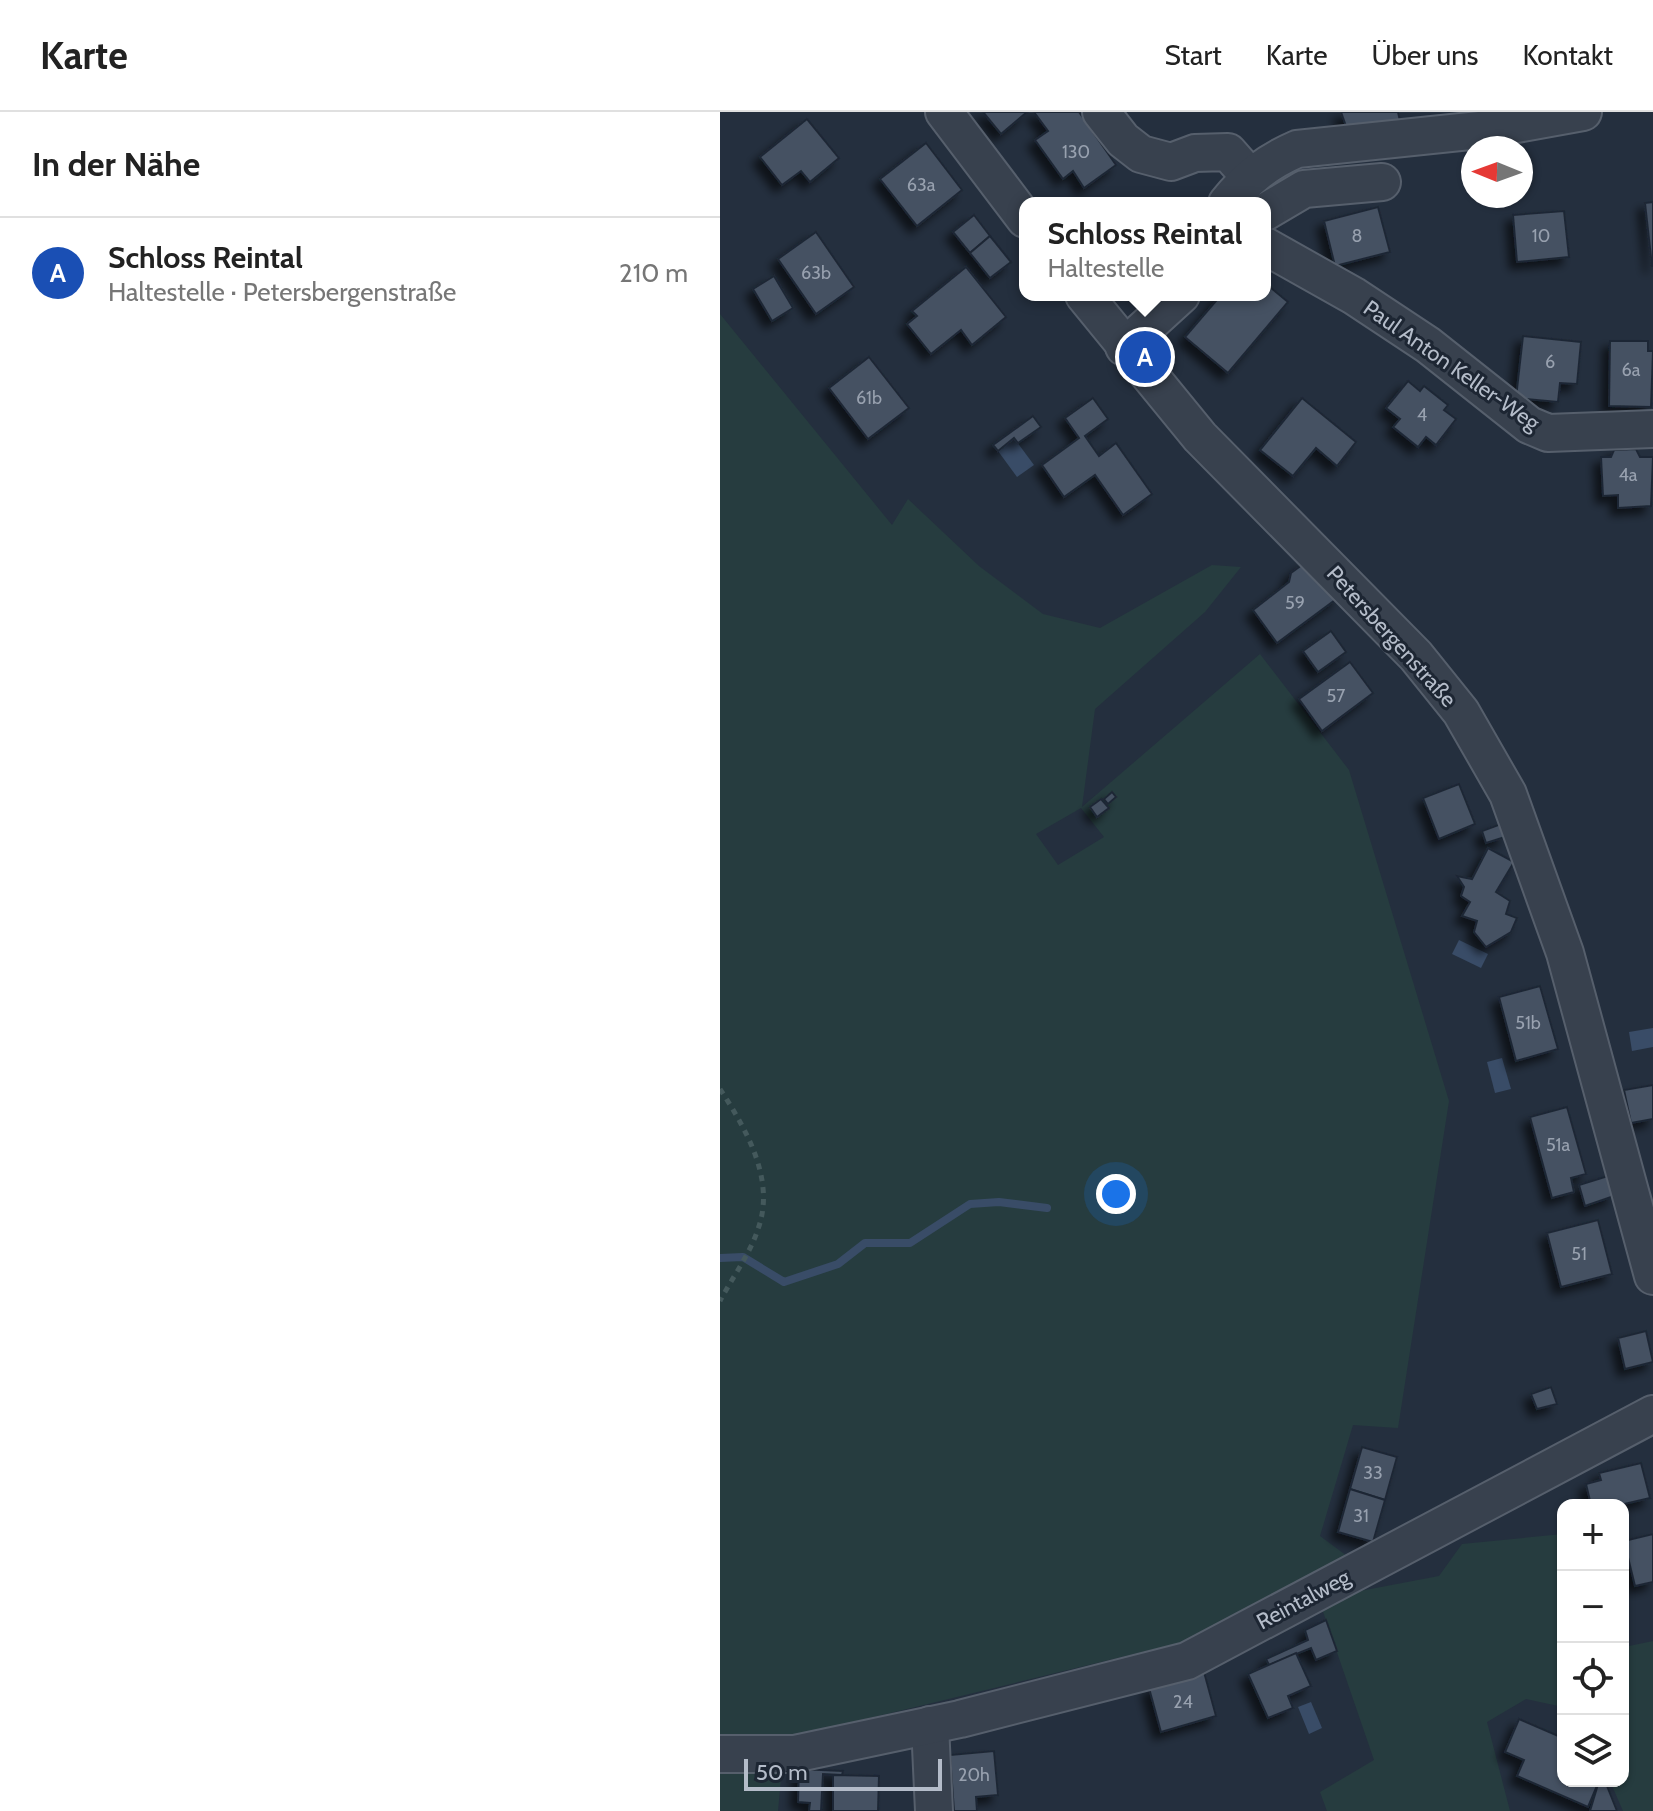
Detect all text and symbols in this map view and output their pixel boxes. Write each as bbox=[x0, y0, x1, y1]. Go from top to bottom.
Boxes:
text: Karte bbox=[40, 32, 128, 79]
text: Start bbox=[1165, 38, 1222, 72]
text: Karte bbox=[1266, 38, 1328, 72]
text: Über uns bbox=[1372, 38, 1478, 72]
text: Kontakt bbox=[1522, 38, 1613, 72]
north arrow bbox=[1461, 136, 1533, 208]
house number: 130 bbox=[1062, 141, 1090, 163]
text: In der Nähe bbox=[32, 143, 200, 185]
house number: 63a bbox=[907, 174, 936, 196]
popup bbox=[1019, 197, 1271, 301]
text: Schloss Reintal bbox=[1048, 215, 1242, 252]
house number: 8 bbox=[1352, 225, 1362, 247]
house number: 10 bbox=[1532, 225, 1550, 247]
text: Schloss Reintal bbox=[108, 239, 303, 276]
text: Haltestelle bbox=[1048, 252, 1164, 284]
text: A bbox=[50, 257, 66, 289]
text: 210 m bbox=[619, 257, 688, 289]
house number: 63b bbox=[801, 262, 831, 284]
text: Haltestelle · Petersbergenstraße bbox=[108, 276, 456, 308]
street label: Paul Anton Keller-Weg bbox=[1358, 294, 1546, 437]
pin: A bbox=[1119, 327, 1171, 387]
house number: 6 bbox=[1545, 351, 1555, 373]
house number: 6a bbox=[1622, 359, 1641, 381]
house number: 61b bbox=[856, 387, 882, 409]
house number: 4 bbox=[1417, 404, 1427, 426]
house number: 4a bbox=[1618, 464, 1638, 486]
street label: Petersbergenstraße bbox=[1321, 560, 1462, 713]
house number: 59 bbox=[1285, 592, 1305, 614]
house number: 57 bbox=[1327, 685, 1345, 707]
house number: 51b bbox=[1515, 1012, 1541, 1034]
house number: 51a bbox=[1546, 1134, 1570, 1156]
your location bbox=[1096, 1174, 1136, 1214]
house number: 51 bbox=[1571, 1243, 1587, 1265]
house number: 33 bbox=[1363, 1462, 1383, 1484]
map controls bbox=[1557, 1499, 1629, 1787]
button: + bbox=[1557, 1499, 1629, 1571]
house number: 31 bbox=[1353, 1505, 1369, 1527]
street label: Reintalweg bbox=[1252, 1563, 1356, 1635]
button: − bbox=[1557, 1571, 1629, 1643]
button: locate bbox=[1557, 1643, 1629, 1715]
house number: 24 bbox=[1173, 1691, 1193, 1713]
button: layers bbox=[1557, 1715, 1629, 1787]
scale bar bbox=[744, 1755, 942, 1791]
text: 50 m bbox=[756, 1759, 808, 1786]
house number: 20h bbox=[958, 1764, 990, 1786]

